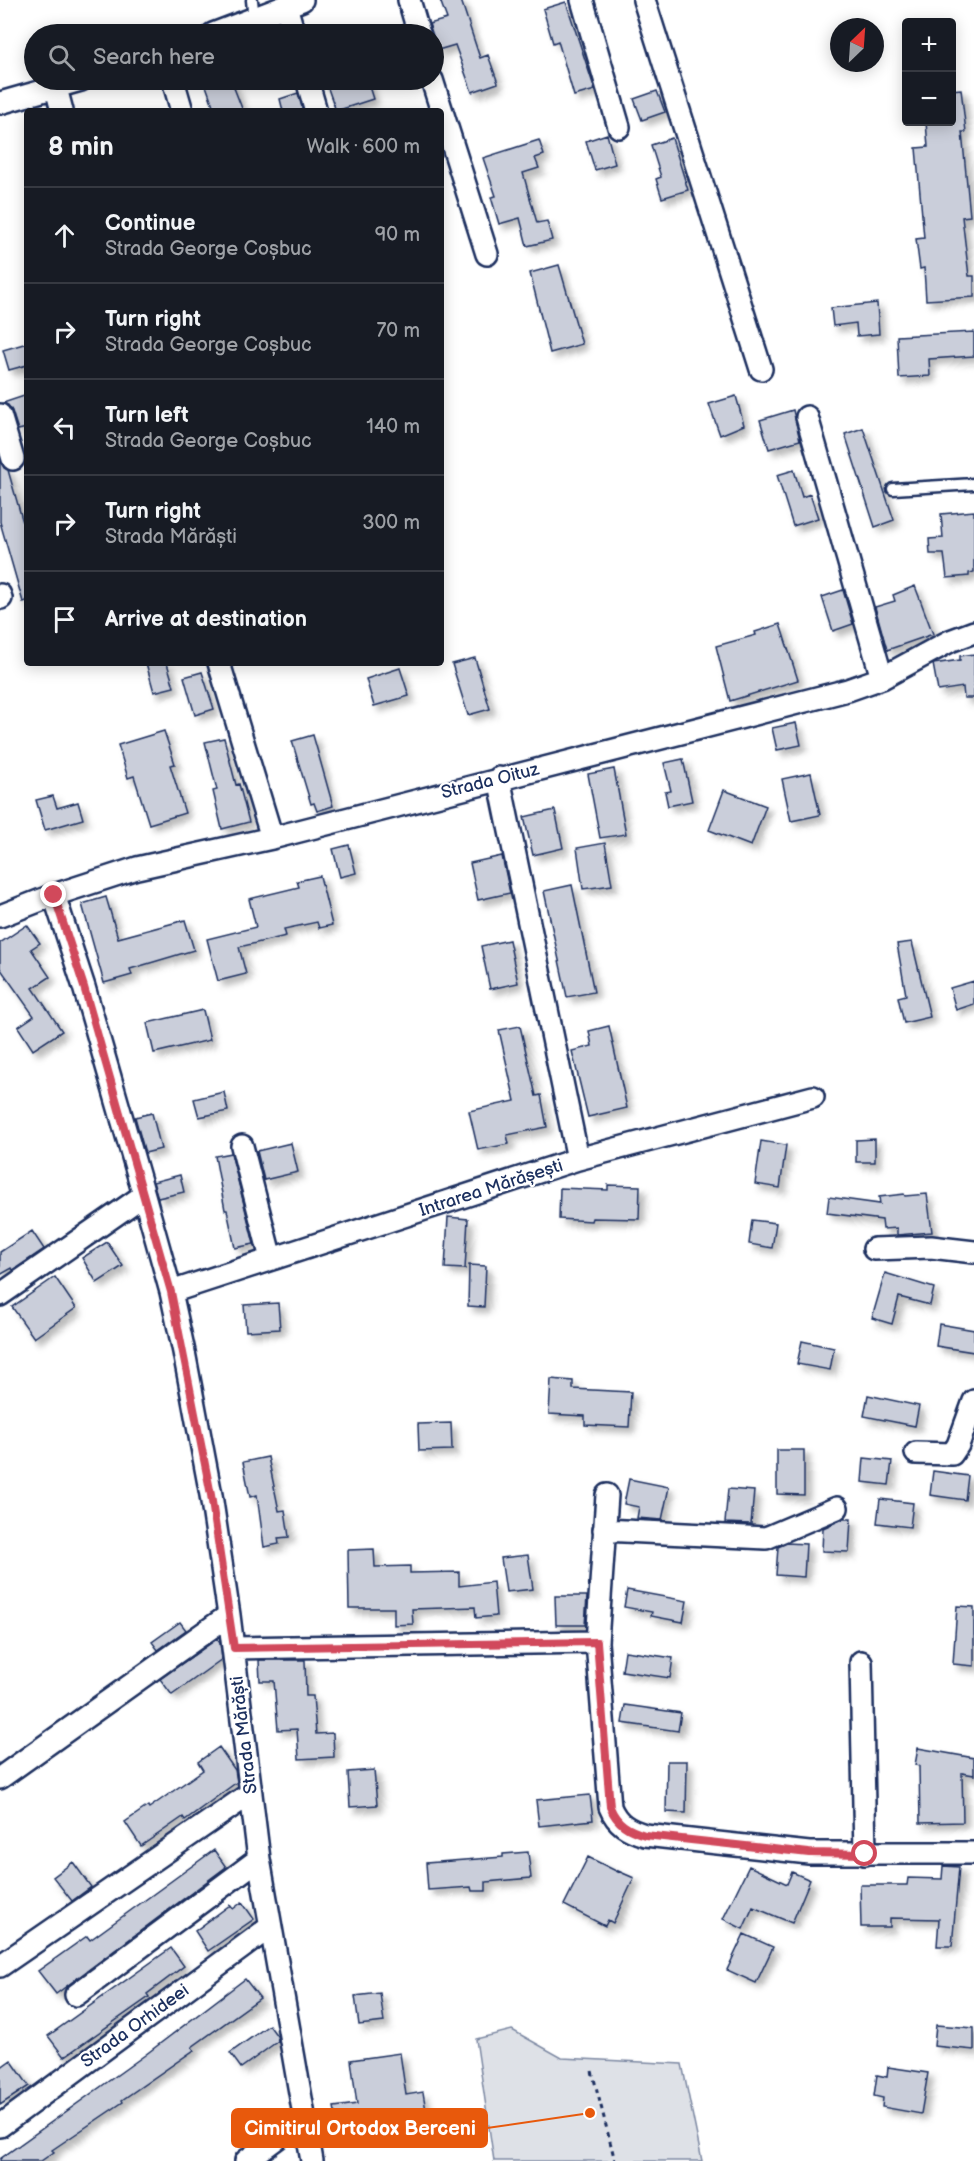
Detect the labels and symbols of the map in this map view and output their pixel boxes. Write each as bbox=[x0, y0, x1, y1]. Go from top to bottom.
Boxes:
north arrow bbox=[830, 18, 884, 72]
street label: Strada Oituz bbox=[439, 759, 541, 803]
route end bbox=[40, 881, 66, 907]
street label: Intrarea Mărășești bbox=[417, 1155, 565, 1221]
street label: Strada Mărăști bbox=[226, 1675, 262, 1795]
route start bbox=[851, 1840, 877, 1866]
street label: Strada Orhideei bbox=[77, 1980, 193, 2072]
callout: Cimitirul Ortodox Berceni bbox=[232, 2109, 487, 2147]
text: Cimitirul Ortodox Berceni bbox=[244, 2117, 476, 2141]

